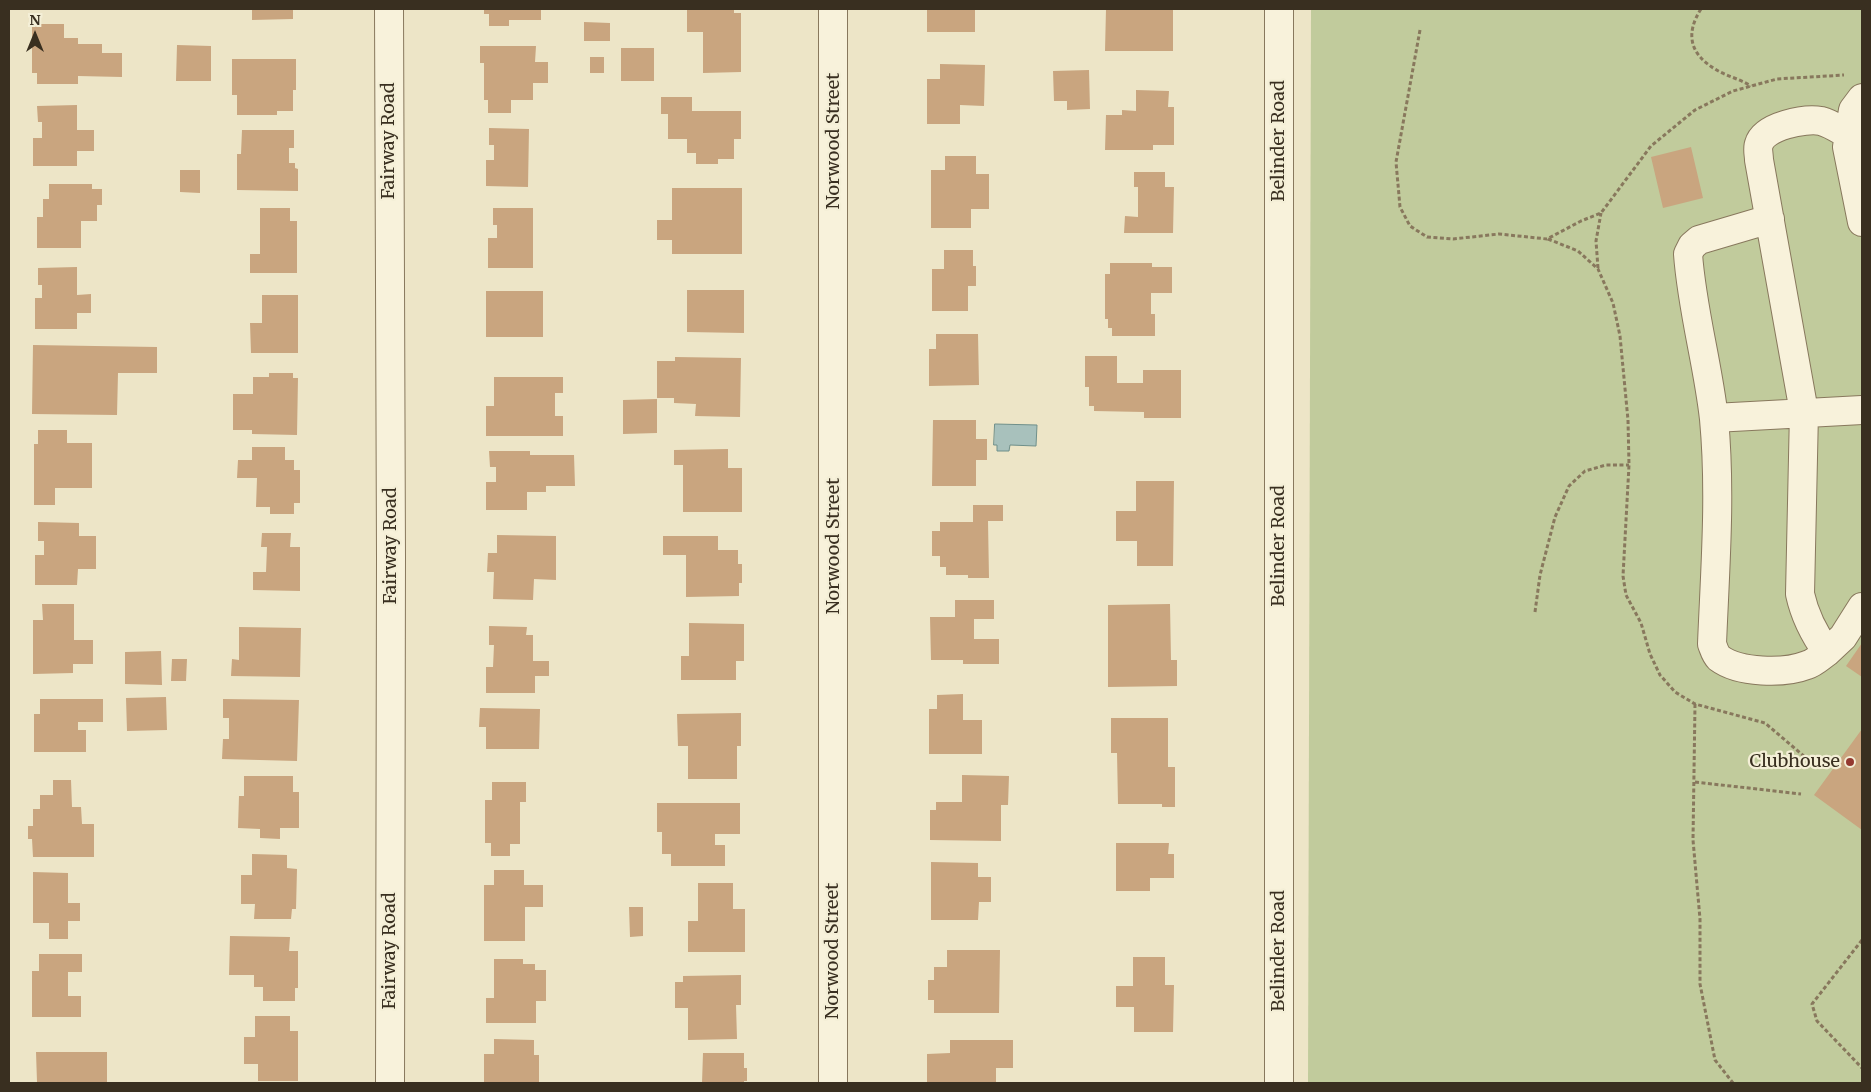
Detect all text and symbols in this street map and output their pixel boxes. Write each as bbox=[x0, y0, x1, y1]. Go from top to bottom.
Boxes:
north arrow bbox=[10, 10, 60, 60]
text: N bbox=[29, 11, 41, 29]
street label: Norwood Street bbox=[823, 73, 845, 209]
street label: Belinder Road bbox=[1268, 80, 1290, 202]
street label: Fairway Road bbox=[378, 82, 400, 200]
street label: Norwood Street bbox=[823, 478, 845, 614]
street label: Belinder Road bbox=[1268, 485, 1290, 607]
street label: Fairway Road bbox=[380, 487, 402, 605]
place label: Clubhouse bbox=[1749, 751, 1840, 773]
marker: Clubhouse bbox=[1844, 756, 1856, 768]
street label: Norwood Street bbox=[822, 883, 844, 1019]
street label: Belinder Road bbox=[1268, 890, 1290, 1012]
street label: Fairway Road bbox=[379, 892, 401, 1010]

